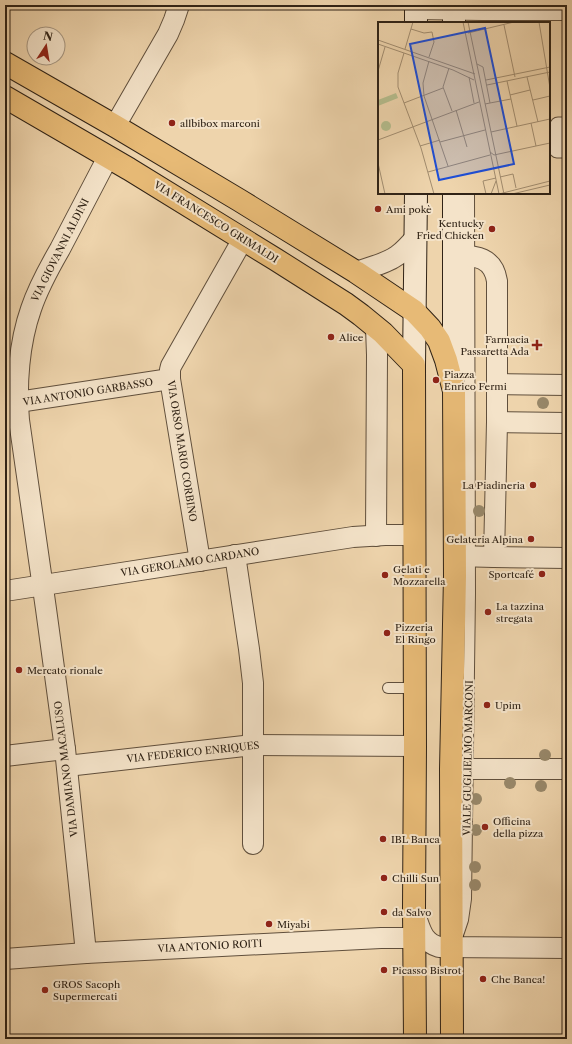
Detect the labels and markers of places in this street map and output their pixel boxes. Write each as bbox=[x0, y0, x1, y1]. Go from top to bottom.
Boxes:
place label: allbibox marconi bbox=[180, 117, 260, 130]
marker: allbibox marconi bbox=[167, 118, 177, 128]
place label: Ami pokè bbox=[385, 203, 432, 216]
marker: Ami pokè bbox=[373, 204, 383, 214]
place label: Kentucky Fried Chicken bbox=[416, 217, 485, 242]
marker: Kentucky Fried Chicken bbox=[487, 224, 497, 234]
place label: Alice bbox=[338, 331, 364, 344]
marker: Alice bbox=[326, 332, 336, 342]
place label: Farmacia Passaretta Ada bbox=[460, 333, 530, 358]
marker: Farmacia Passaretta Ada bbox=[532, 340, 542, 350]
place label: Piazza Enrico Fermi bbox=[444, 368, 507, 393]
marker: Piazza Enrico Fermi bbox=[431, 375, 441, 385]
place label: La Piadineria bbox=[462, 479, 526, 492]
marker: La Piadineria bbox=[528, 480, 538, 490]
place label: Gelateria Alpina bbox=[446, 533, 524, 546]
marker: Gelateria Alpina bbox=[526, 534, 536, 544]
place label: Gelati e Mozzarella bbox=[393, 563, 446, 588]
place label: Sportcafé bbox=[488, 568, 534, 581]
marker: Sportcafé bbox=[537, 569, 547, 579]
marker: Gelati e Mozzarella bbox=[380, 570, 390, 580]
place label: La tazzina stregata bbox=[496, 600, 545, 625]
marker: La tazzina stregata bbox=[483, 607, 493, 617]
place label: Pizzeria El Ringo bbox=[395, 621, 436, 646]
marker: Pizzeria El Ringo bbox=[382, 628, 392, 638]
place label: Mercato rionale bbox=[27, 664, 103, 677]
marker: Mercato rionale bbox=[14, 665, 24, 675]
place label: Upim bbox=[495, 699, 522, 712]
marker: Upim bbox=[482, 700, 492, 710]
place label: Officina della pizza bbox=[493, 815, 544, 840]
marker: Officina della pizza bbox=[480, 822, 490, 832]
place label: IBL Banca bbox=[391, 833, 440, 846]
marker: IBL Banca bbox=[378, 834, 388, 844]
place label: Chilli Sun bbox=[392, 872, 440, 885]
marker: Chilli Sun bbox=[379, 873, 389, 883]
place label: da Salvo bbox=[392, 906, 431, 919]
marker: da Salvo bbox=[379, 907, 389, 917]
place label: Miyabi bbox=[277, 918, 310, 931]
marker: Miyabi bbox=[264, 919, 274, 929]
place label: Picasso Bistrot bbox=[392, 964, 462, 977]
marker: Picasso Bistrot bbox=[379, 965, 389, 975]
place label: Che Banca! bbox=[491, 973, 545, 986]
marker: Che Banca! bbox=[478, 974, 488, 984]
place label: GROS Sacoph Supermercati bbox=[53, 978, 121, 1003]
marker: GROS Sacoph Supermercati bbox=[40, 985, 50, 995]

